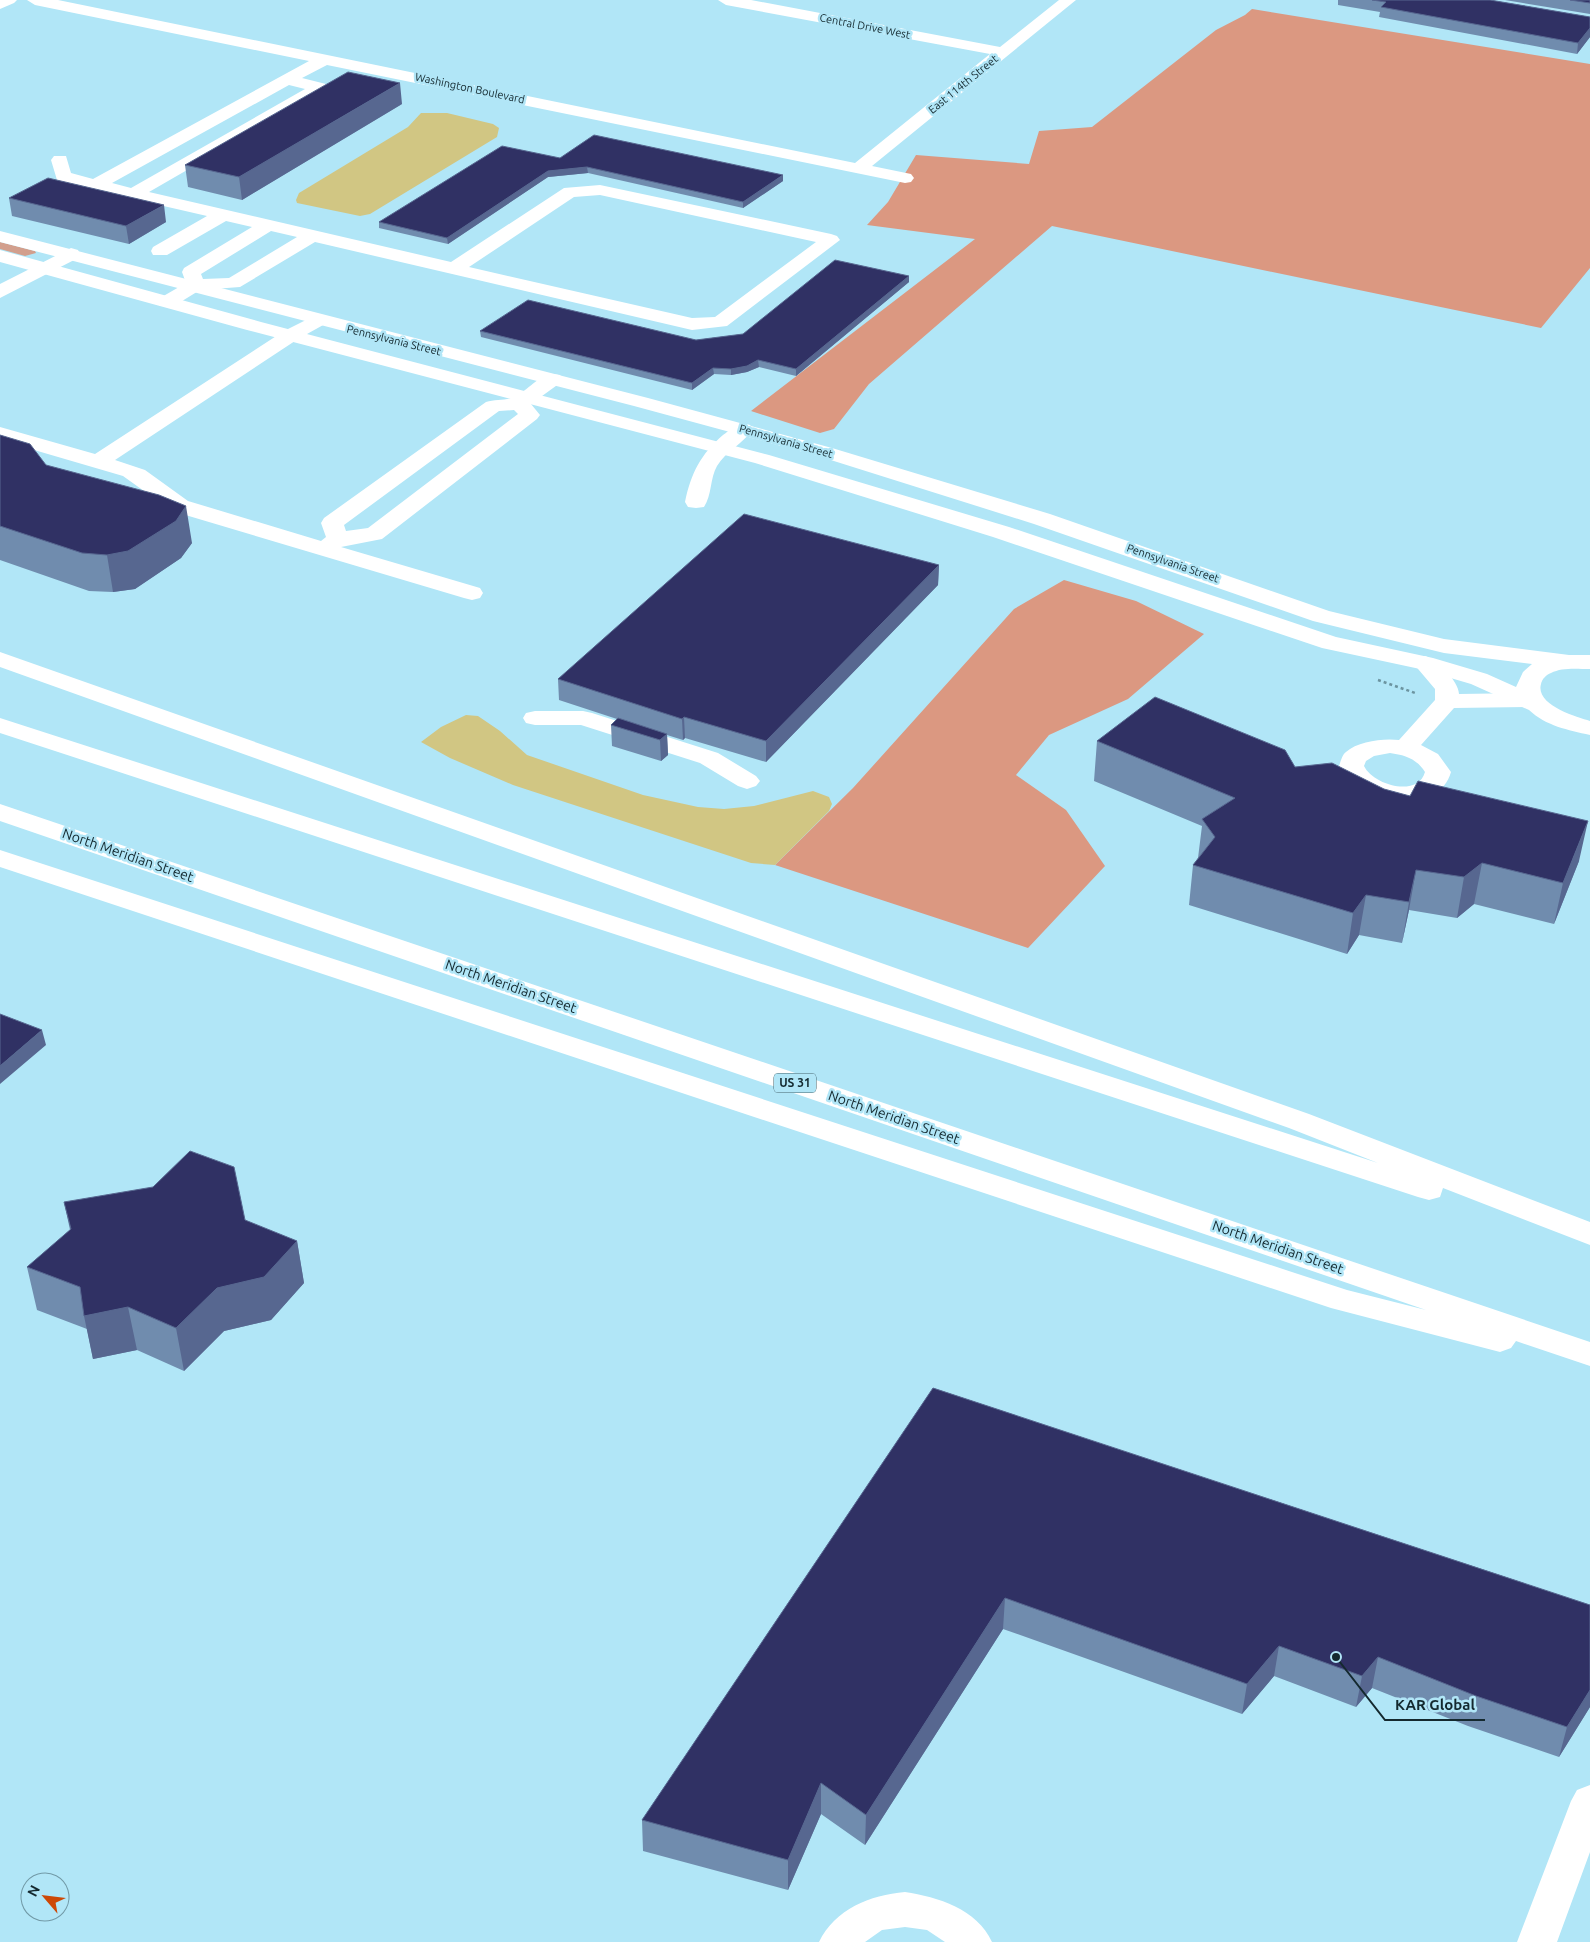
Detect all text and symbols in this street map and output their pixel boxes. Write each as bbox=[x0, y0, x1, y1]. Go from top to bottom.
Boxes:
street label: Central Drive West bbox=[819, 11, 912, 41]
street label: East 114th Street bbox=[926, 52, 1001, 116]
street label: Washington Boulevard bbox=[414, 71, 526, 105]
street label: Pennsylvania Street bbox=[346, 322, 443, 358]
street label: Pennsylvania Street bbox=[738, 422, 835, 460]
street label: Pennsylvania Street bbox=[1125, 542, 1221, 585]
street label: North Meridian Street bbox=[60, 825, 196, 885]
street label: North Meridian Street bbox=[443, 956, 579, 1016]
road number: US 31 bbox=[774, 1074, 816, 1092]
street label: North Meridian Street bbox=[826, 1087, 962, 1147]
street label: North Meridian Street bbox=[1210, 1217, 1346, 1277]
callout: KAR Global bbox=[1385, 1690, 1485, 1720]
text: KAR Global bbox=[1395, 1696, 1475, 1713]
north arrow bbox=[20, 1872, 70, 1922]
text: N bbox=[24, 1883, 43, 1899]

